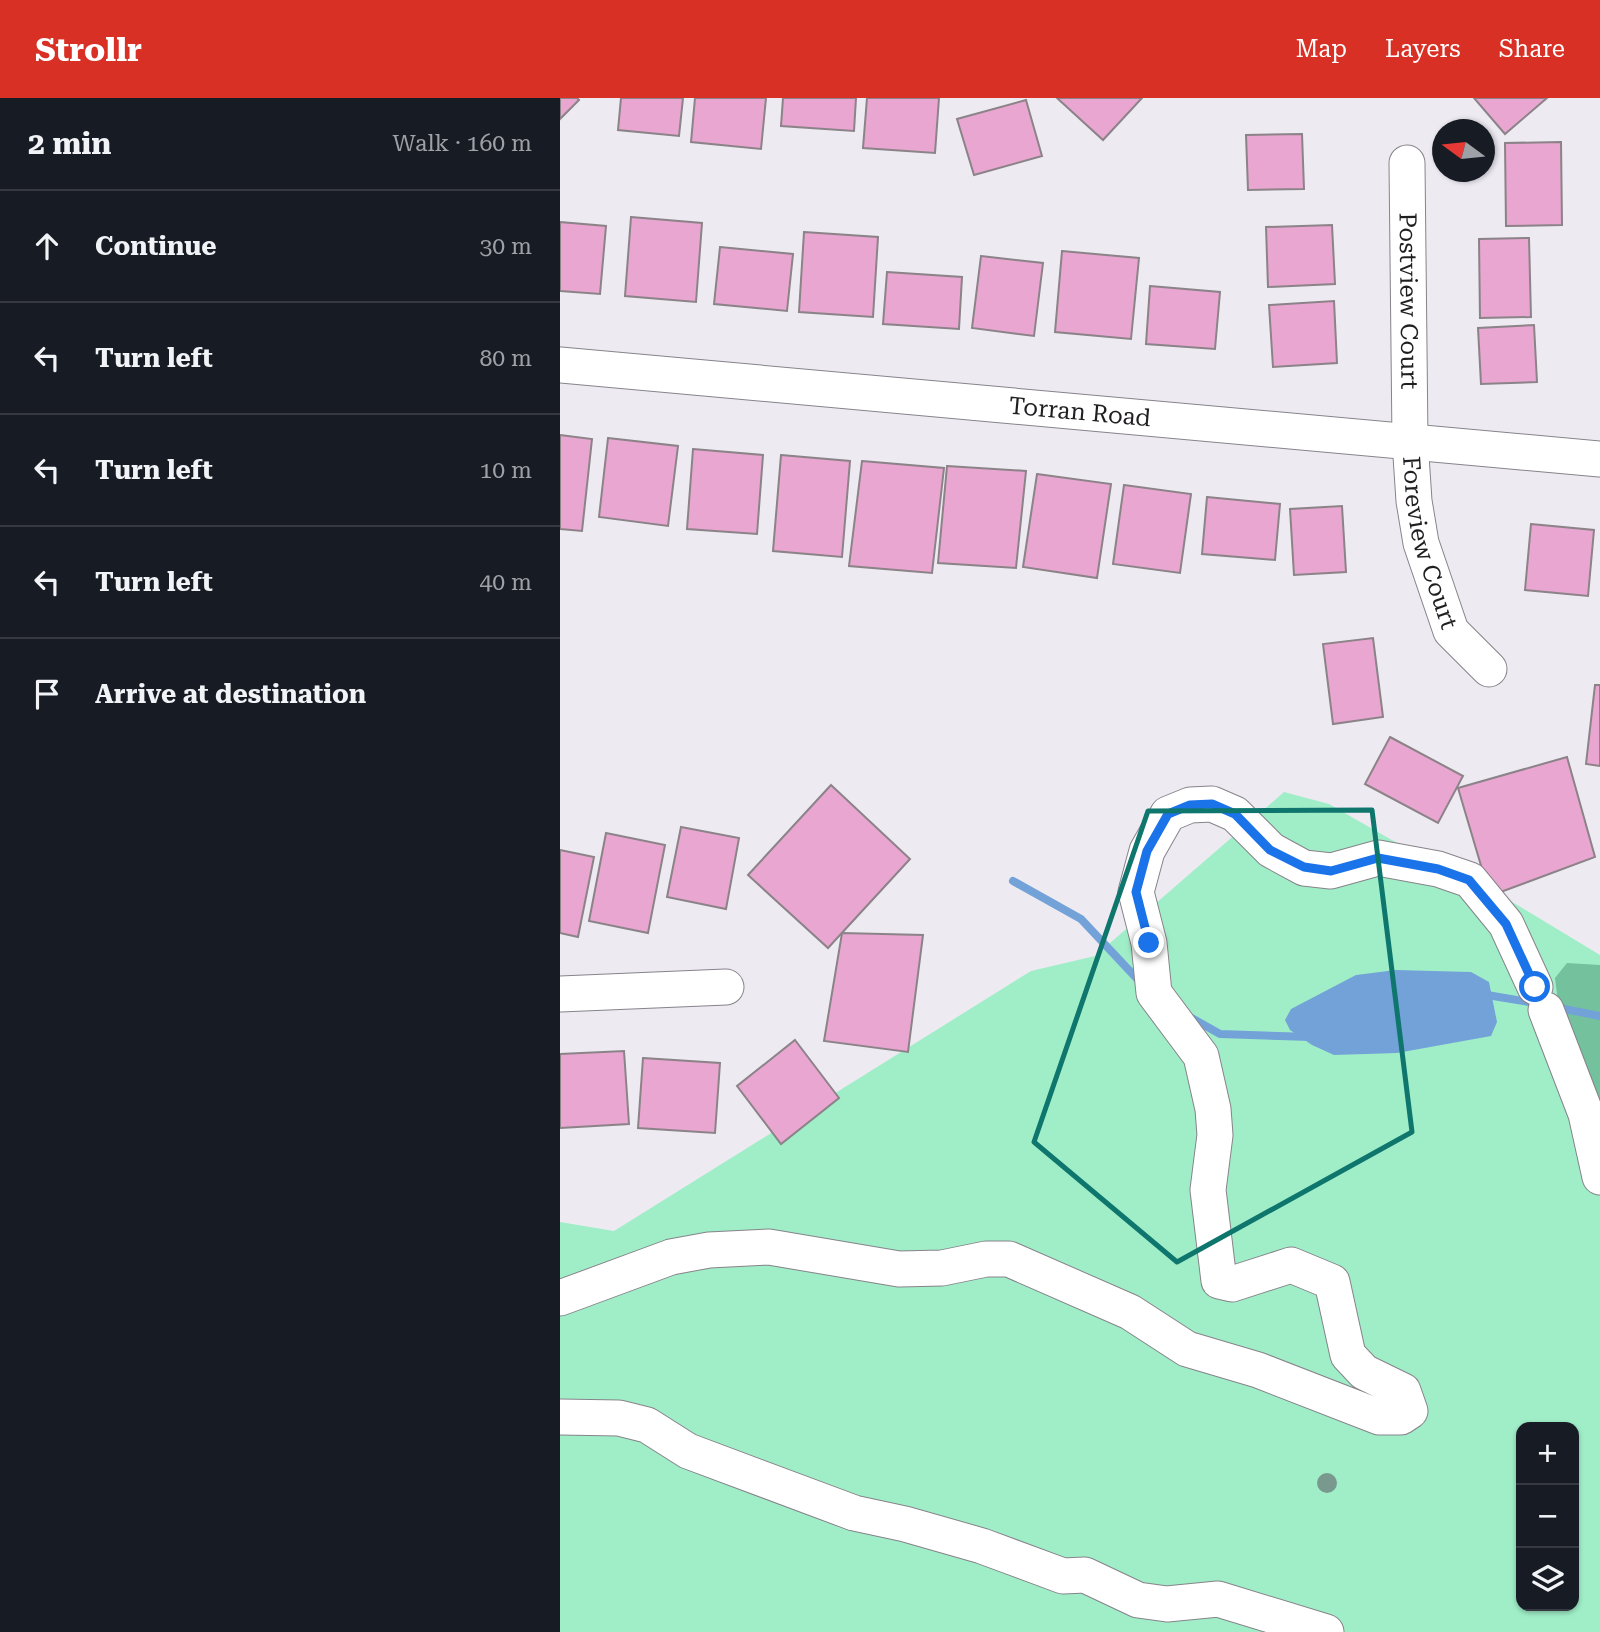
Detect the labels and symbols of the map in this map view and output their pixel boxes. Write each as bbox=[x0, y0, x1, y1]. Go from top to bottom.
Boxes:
north arrow bbox=[1432, 119, 1495, 182]
street label: Postview Court bbox=[1394, 212, 1423, 390]
street label: Torran Road bbox=[1008, 392, 1152, 432]
street label: Foreview Court bbox=[1397, 455, 1463, 633]
route end bbox=[1133, 927, 1164, 958]
route start bbox=[1519, 971, 1550, 1002]

